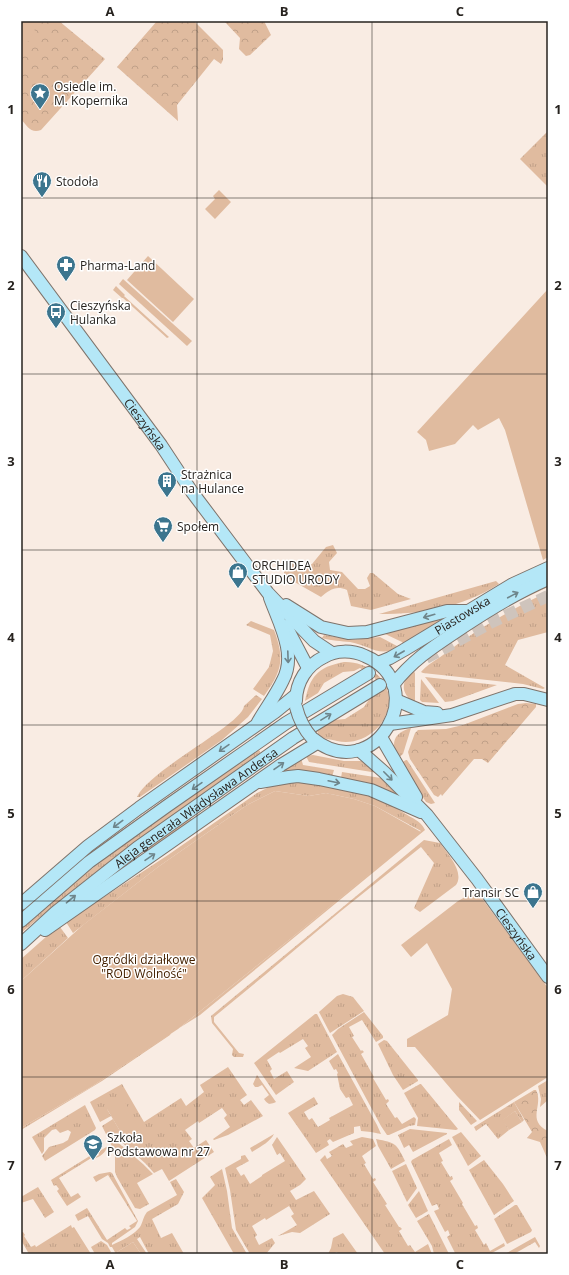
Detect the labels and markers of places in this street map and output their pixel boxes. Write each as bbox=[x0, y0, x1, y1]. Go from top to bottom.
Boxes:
place label: Osiedle im. M. Kopernika bbox=[54, 78, 128, 109]
place icon: Osiedle im. M. Kopernika bbox=[29, 82, 51, 110]
restaurant icon: Stodoła bbox=[31, 170, 53, 198]
place label: Stodoła bbox=[56, 173, 98, 190]
pharmacy icon: Pharma-Land bbox=[55, 254, 77, 282]
place label: Pharma-Land bbox=[80, 257, 155, 274]
place label: Cieszyńska Hulanka bbox=[70, 297, 131, 328]
bus stop icon: Cieszyńska Hulanka bbox=[45, 301, 67, 329]
place label: Strażnica na Hulance bbox=[181, 466, 244, 497]
building icon: Strażnica na Hulance bbox=[156, 470, 178, 498]
supermarket icon: Społem bbox=[152, 515, 174, 543]
place label: Społem bbox=[177, 518, 219, 535]
place label: ORCHIDEA STUDIO URODY bbox=[252, 557, 340, 588]
shop icon: ORCHIDEA STUDIO URODY bbox=[227, 561, 249, 589]
shop icon: Transir SC bbox=[522, 881, 544, 909]
place label: Transir SC bbox=[463, 884, 519, 901]
place label: Szkoła Podstawowa nr 27 bbox=[107, 1129, 210, 1160]
school or university icon: Szkoła Podstawowa nr 27 bbox=[82, 1133, 104, 1161]

